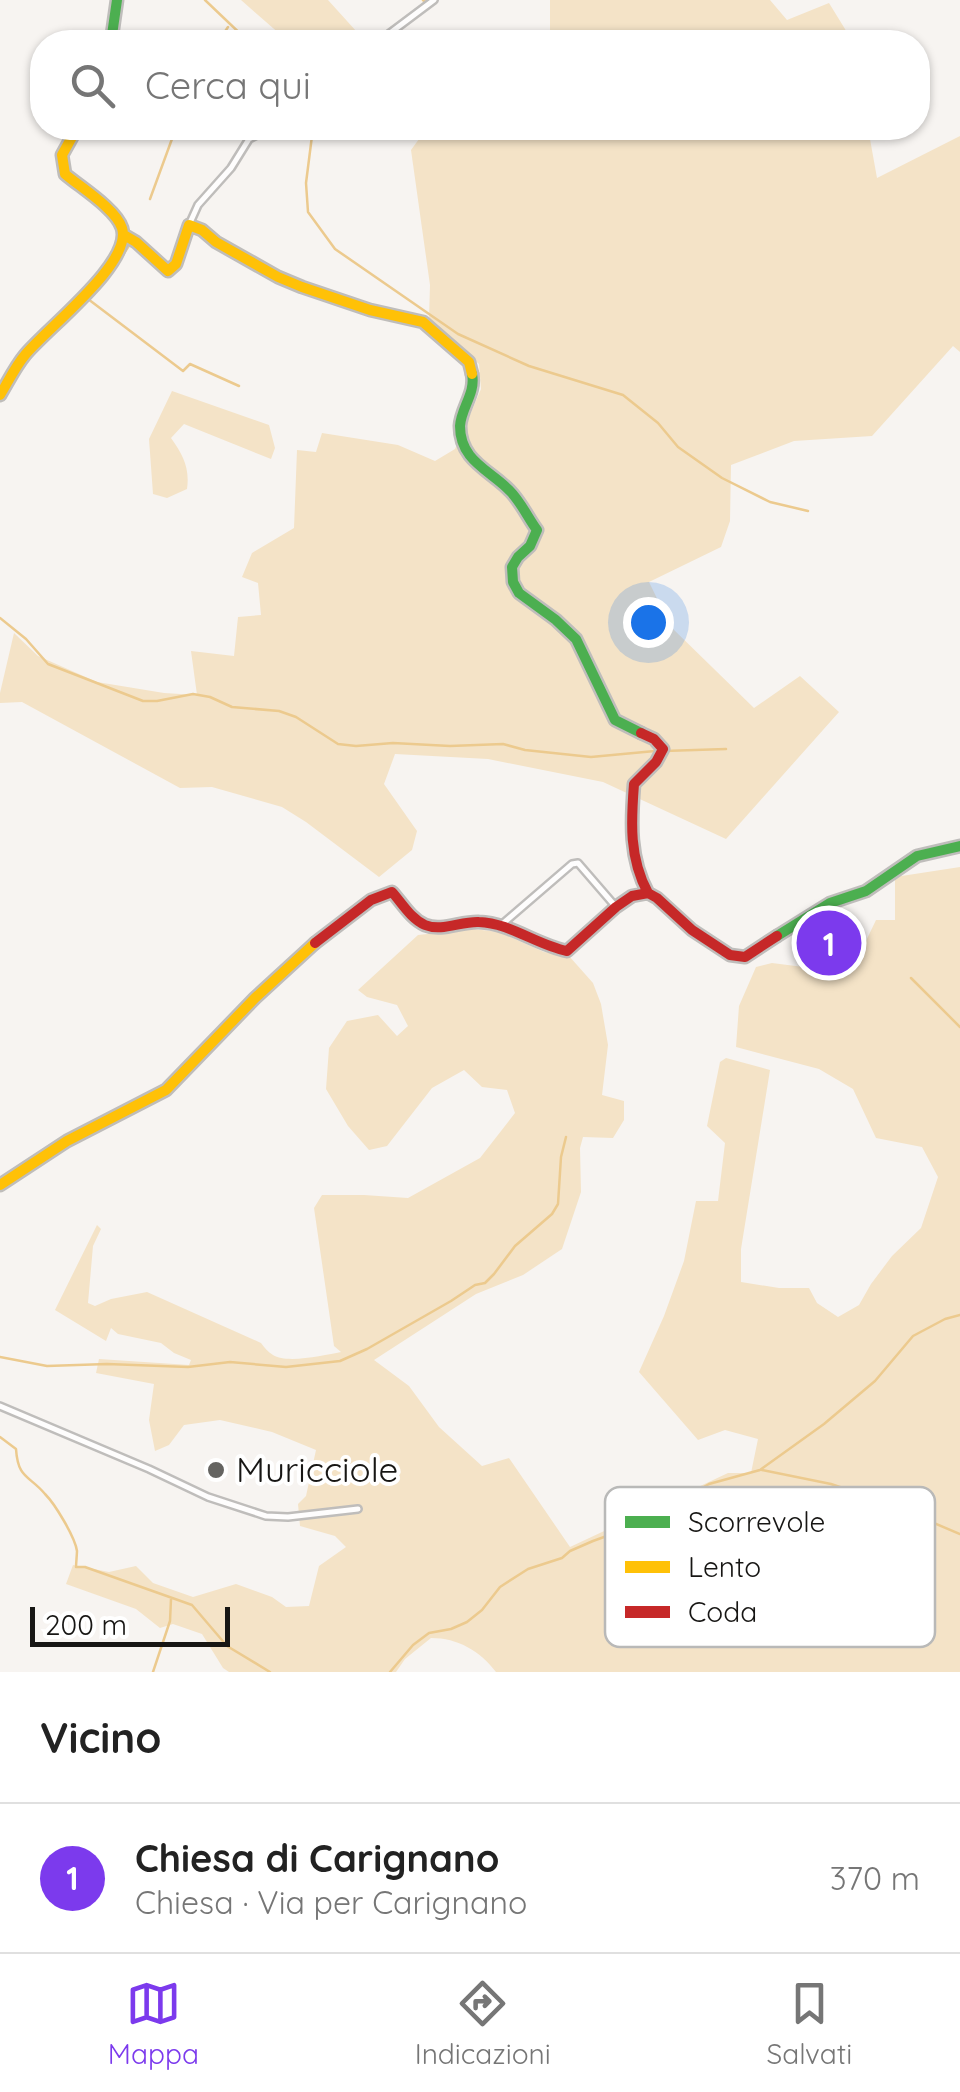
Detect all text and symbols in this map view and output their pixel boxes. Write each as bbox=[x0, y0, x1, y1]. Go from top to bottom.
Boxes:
search box bbox=[30, 30, 930, 140]
icon: search bbox=[65, 58, 120, 113]
text: Cerca qui bbox=[145, 61, 311, 109]
your location bbox=[623, 597, 674, 648]
pin: 1 bbox=[796, 906, 862, 980]
place label: Muricciole bbox=[236, 1447, 398, 1491]
marker: Muricciole bbox=[205, 1459, 227, 1481]
legend bbox=[605, 1487, 935, 1647]
text: Scorrevole bbox=[688, 1504, 825, 1539]
text: Lento bbox=[688, 1549, 761, 1584]
text: Coda bbox=[688, 1594, 757, 1629]
scale bar bbox=[30, 1602, 230, 1646]
text: 200 m bbox=[45, 1607, 127, 1642]
text: Vicino bbox=[40, 1711, 161, 1764]
text: Chiesa di Carignano bbox=[135, 1834, 499, 1882]
text: 1 bbox=[66, 1858, 79, 1898]
text: 370 m bbox=[830, 1858, 920, 1898]
text: Chiesa · Via per Carignano bbox=[135, 1882, 527, 1922]
tab: Mappa bbox=[108, 1976, 199, 2071]
tab: Indicazioni bbox=[415, 1976, 551, 2071]
tab: Salvati bbox=[766, 1976, 852, 2071]

